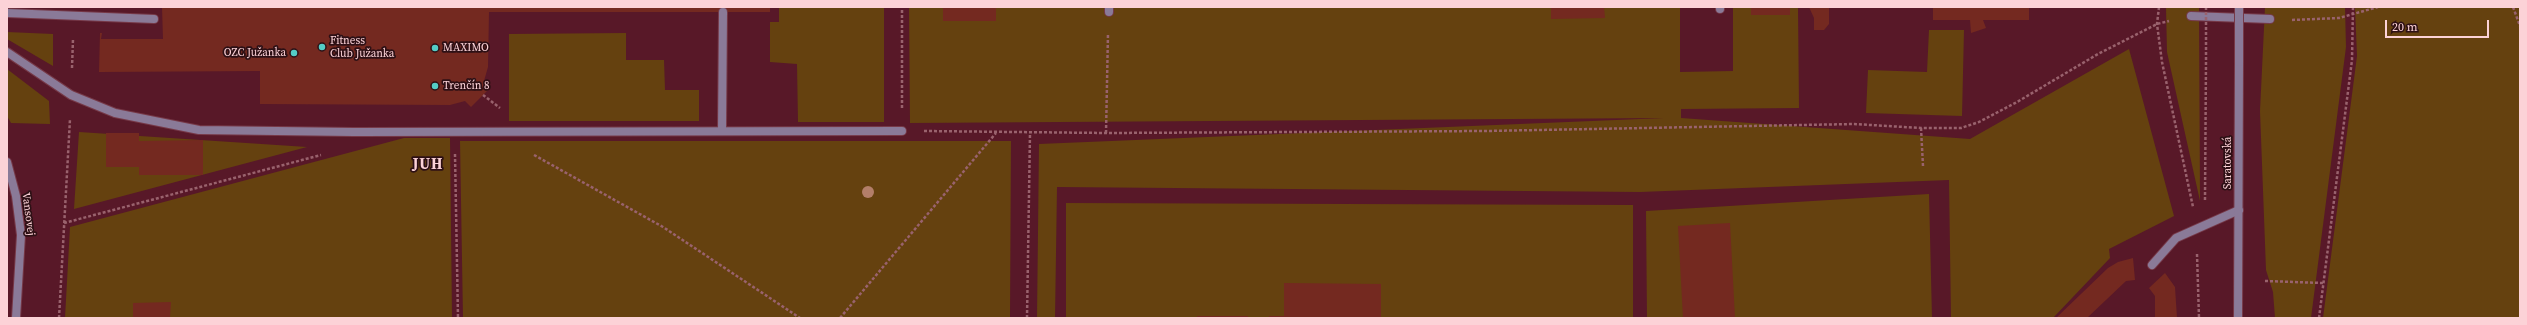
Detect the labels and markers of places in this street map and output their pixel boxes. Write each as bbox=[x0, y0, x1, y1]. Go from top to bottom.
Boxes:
place label: Fitness Club Južanka bbox=[330, 34, 394, 60]
place label: MAXIMO bbox=[443, 41, 489, 55]
marker: Fitness Club Južanka bbox=[317, 42, 327, 52]
marker: MAXIMO bbox=[430, 43, 440, 53]
place label: OZC Južanka bbox=[224, 46, 286, 60]
marker: OZC Južanka bbox=[289, 48, 299, 58]
place label: Trenčín 8 bbox=[443, 79, 490, 93]
marker: Trenčín 8 bbox=[430, 81, 440, 91]

